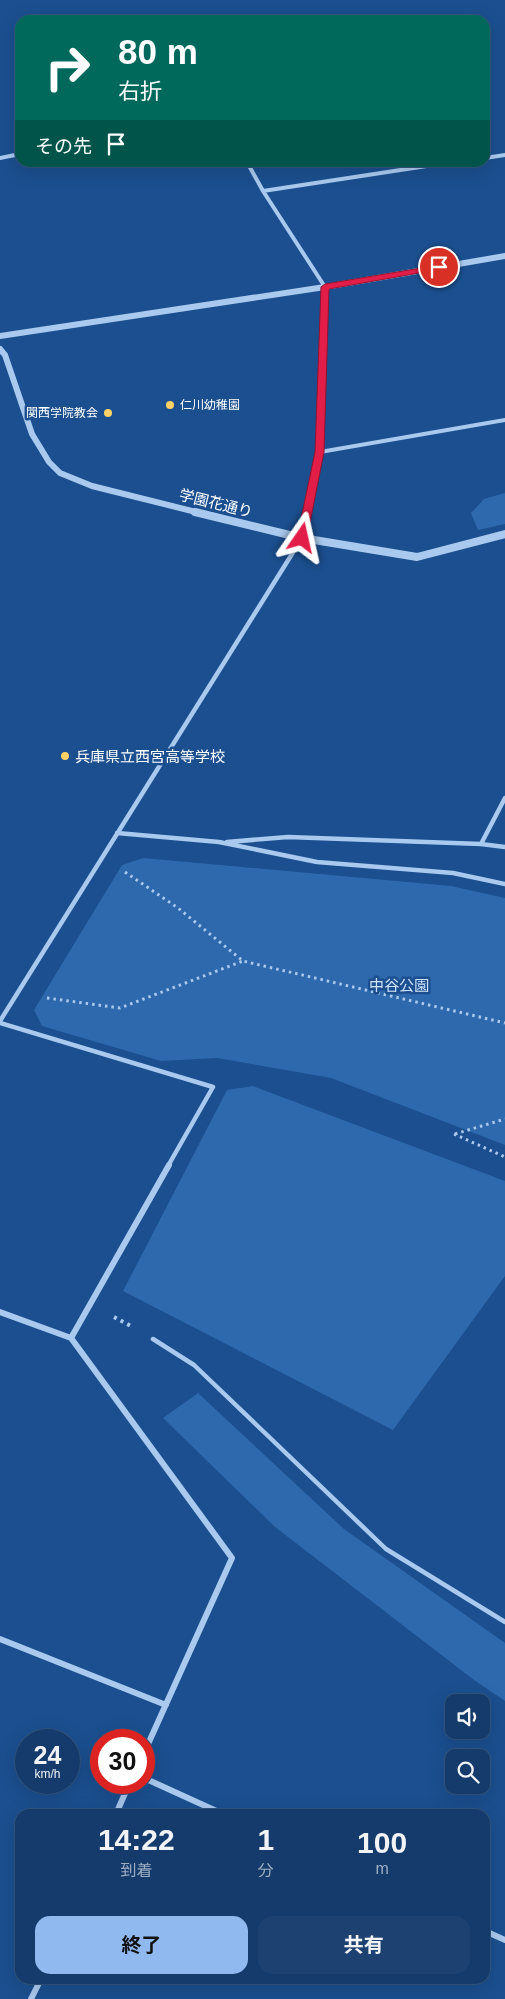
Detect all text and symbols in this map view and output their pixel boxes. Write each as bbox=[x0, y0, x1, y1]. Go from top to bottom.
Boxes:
text: 80 m bbox=[118, 32, 198, 71]
icon: right bbox=[35, 35, 100, 100]
text: 右折 bbox=[118, 79, 162, 104]
icon: arrive bbox=[102, 130, 130, 158]
text: その先 bbox=[35, 136, 92, 157]
pin bbox=[418, 246, 460, 288]
icon: arrive bbox=[425, 253, 453, 281]
place label: 仁川幼稚園 bbox=[180, 398, 240, 412]
marker: 仁川幼稚園 bbox=[164, 399, 176, 411]
place label: 関西学院教会 bbox=[26, 406, 98, 420]
marker: 関西学院教会 bbox=[102, 407, 114, 419]
street label: 学園花通り bbox=[178, 486, 254, 520]
position arrow bbox=[275, 511, 327, 563]
place label: 兵庫県立西宮高等学校 bbox=[75, 748, 225, 765]
marker: 兵庫県立西宮高等学校 bbox=[59, 750, 71, 762]
park label: 中谷公園 bbox=[369, 977, 429, 994]
map controls bbox=[445, 1694, 490, 1794]
button: sound bbox=[445, 1694, 490, 1739]
speed limit sign: 30 bbox=[90, 1729, 155, 1794]
text: 24 bbox=[34, 1741, 61, 1769]
button: search bbox=[445, 1749, 490, 1794]
text: km/h bbox=[34, 1767, 61, 1781]
text: 14:22 bbox=[98, 1823, 175, 1856]
text: 1 bbox=[257, 1823, 274, 1856]
text: 100 bbox=[357, 1826, 407, 1859]
text: m bbox=[375, 1860, 389, 1877]
text: 到着 bbox=[120, 1862, 152, 1879]
text: 分 bbox=[258, 1862, 274, 1879]
button: 終了 bbox=[35, 1916, 248, 1974]
button: 共有 bbox=[258, 1916, 470, 1974]

